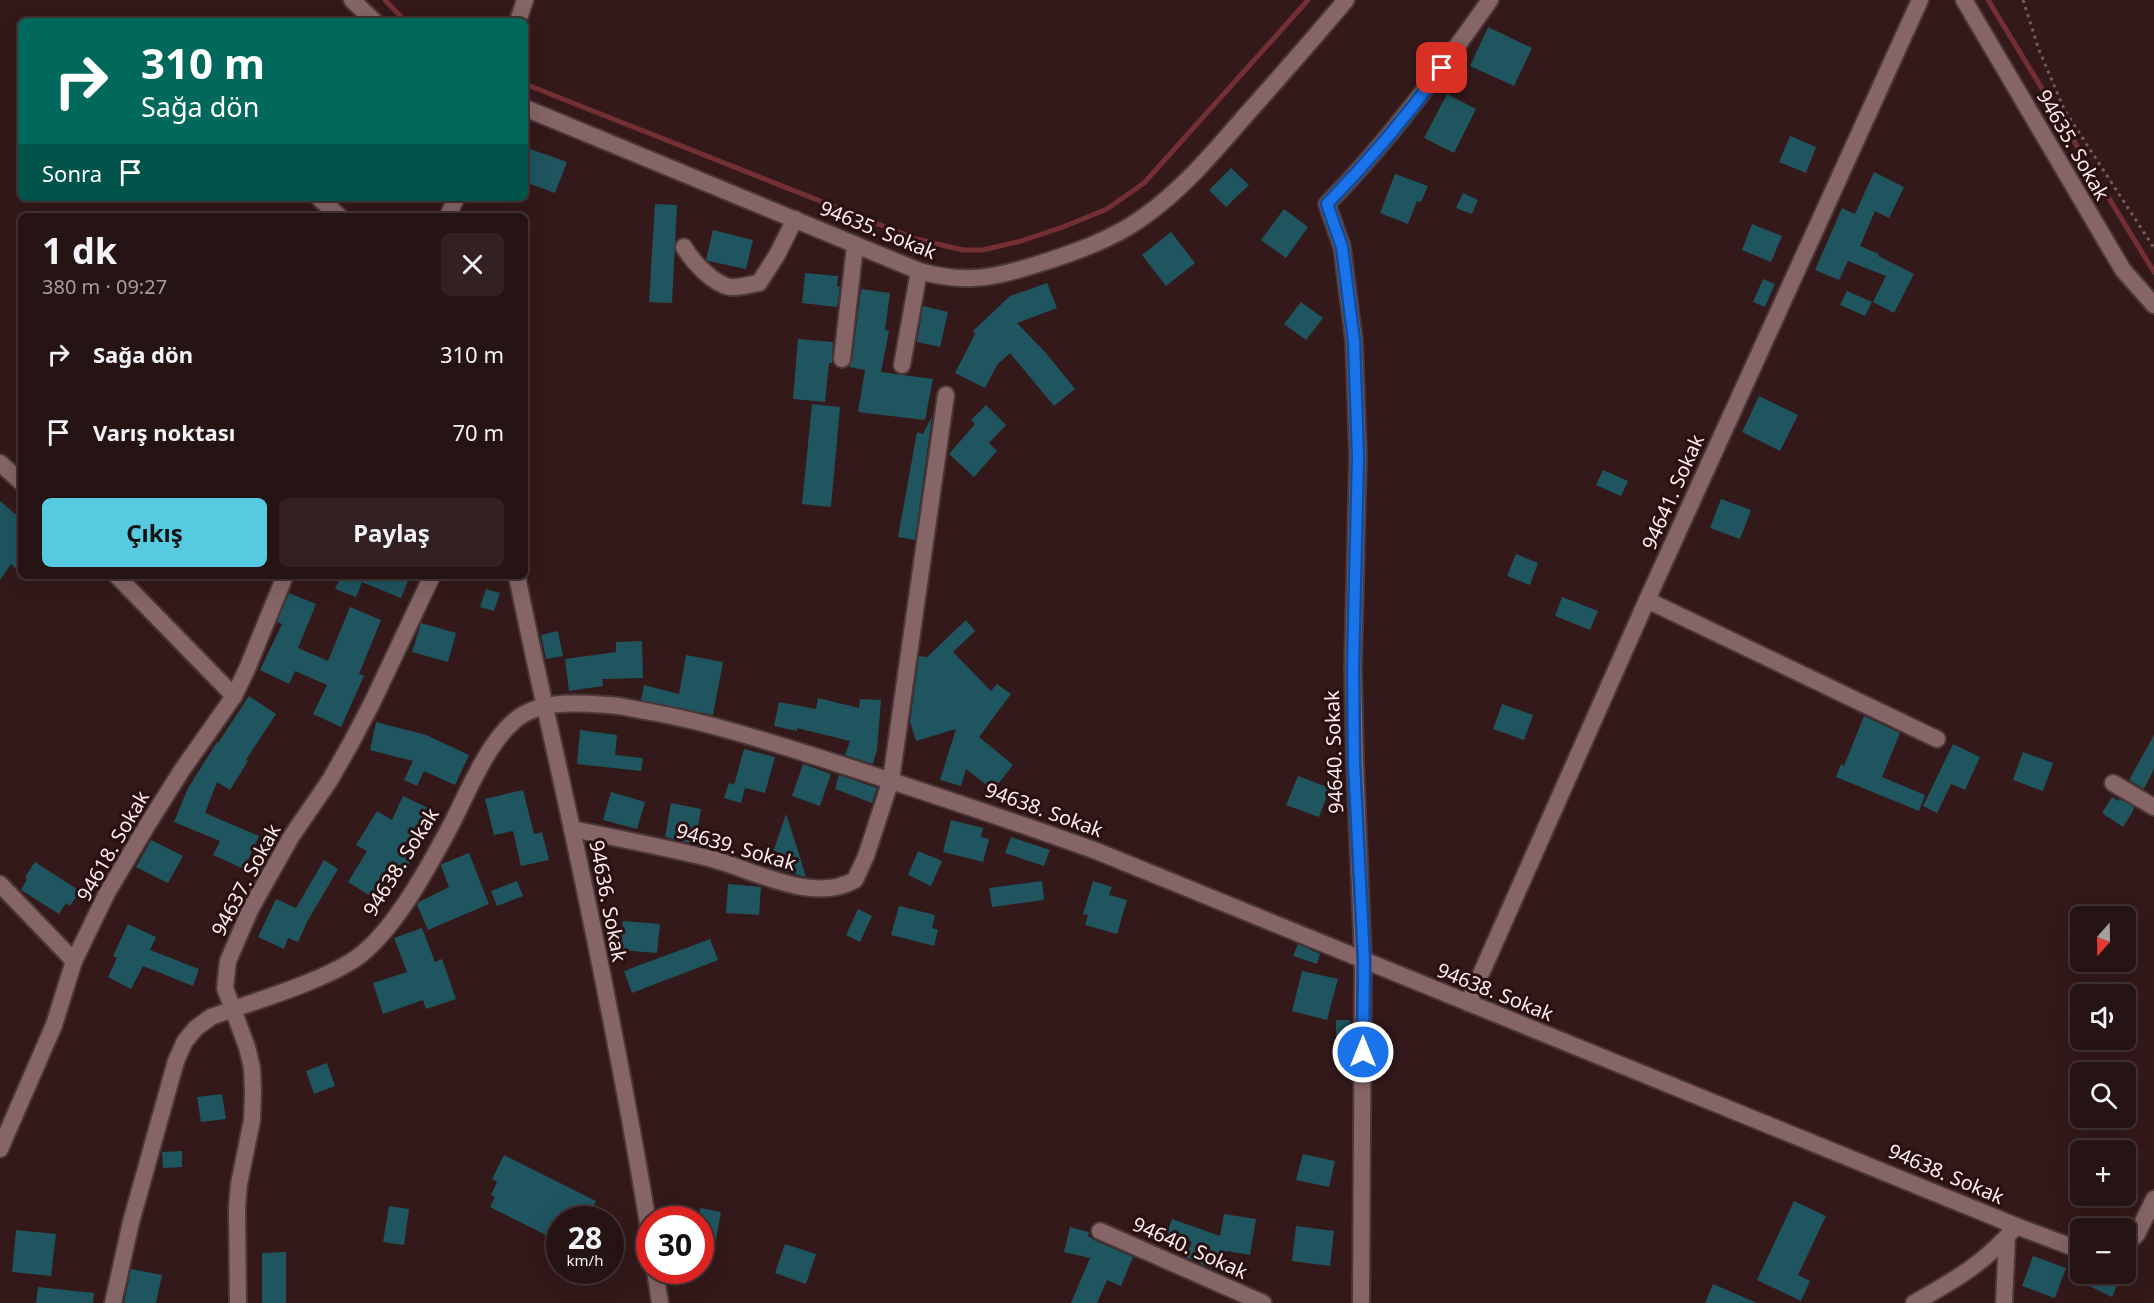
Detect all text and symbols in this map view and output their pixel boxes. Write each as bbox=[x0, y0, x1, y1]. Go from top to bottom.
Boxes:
text: 310 m bbox=[141, 34, 265, 91]
icon: right bbox=[42, 42, 120, 120]
pin bbox=[1416, 42, 1467, 93]
icon: arrive bbox=[1425, 51, 1458, 84]
street label: 94635. Sokak bbox=[2031, 85, 2116, 205]
text: Sağa dön bbox=[141, 88, 259, 125]
icon: arrive bbox=[114, 156, 147, 189]
text: Sonra bbox=[42, 158, 102, 188]
street label: 94635. Sokak bbox=[816, 194, 941, 265]
text: 1 dk bbox=[42, 226, 117, 275]
button: close bbox=[441, 233, 504, 296]
text: 380 m · 09:27 bbox=[42, 273, 167, 300]
icon: right bbox=[42, 338, 75, 371]
text: Sağa dön bbox=[93, 339, 193, 369]
text: 310 m bbox=[440, 339, 504, 369]
icon: arrive bbox=[42, 416, 75, 449]
text: Varış noktası bbox=[93, 417, 235, 447]
text: 70 m bbox=[453, 417, 504, 447]
street label: 94641. Sokak bbox=[1635, 430, 1710, 554]
button: Çıkış bbox=[42, 498, 267, 567]
button: Paylaş bbox=[279, 498, 504, 567]
street label: 94640. Sokak bbox=[1318, 690, 1349, 814]
street label: 94638. Sokak bbox=[982, 776, 1107, 843]
street label: 94618. Sokak bbox=[70, 785, 155, 906]
street label: 94638. Sokak bbox=[356, 802, 445, 921]
street label: 94639. Sokak bbox=[673, 817, 799, 877]
street label: 94637. Sokak bbox=[205, 819, 287, 941]
street label: 94636. Sokak bbox=[583, 838, 634, 964]
north arrow bbox=[2070, 906, 2136, 972]
map controls bbox=[2070, 906, 2136, 1284]
street label: 94638. Sokak bbox=[1433, 956, 1558, 1027]
button: sound bbox=[2070, 984, 2136, 1050]
position arrow bbox=[1331, 1020, 1395, 1084]
button: search bbox=[2070, 1062, 2136, 1128]
street label: 94638. Sokak bbox=[1884, 1137, 2009, 1210]
button: + bbox=[2070, 1140, 2136, 1206]
speed limit sign: 30 bbox=[636, 1206, 714, 1284]
street label: 94640. Sokak bbox=[1128, 1210, 1252, 1285]
text: 28 bbox=[568, 1217, 602, 1258]
button: − bbox=[2070, 1218, 2136, 1284]
text: km/h bbox=[567, 1250, 603, 1270]

